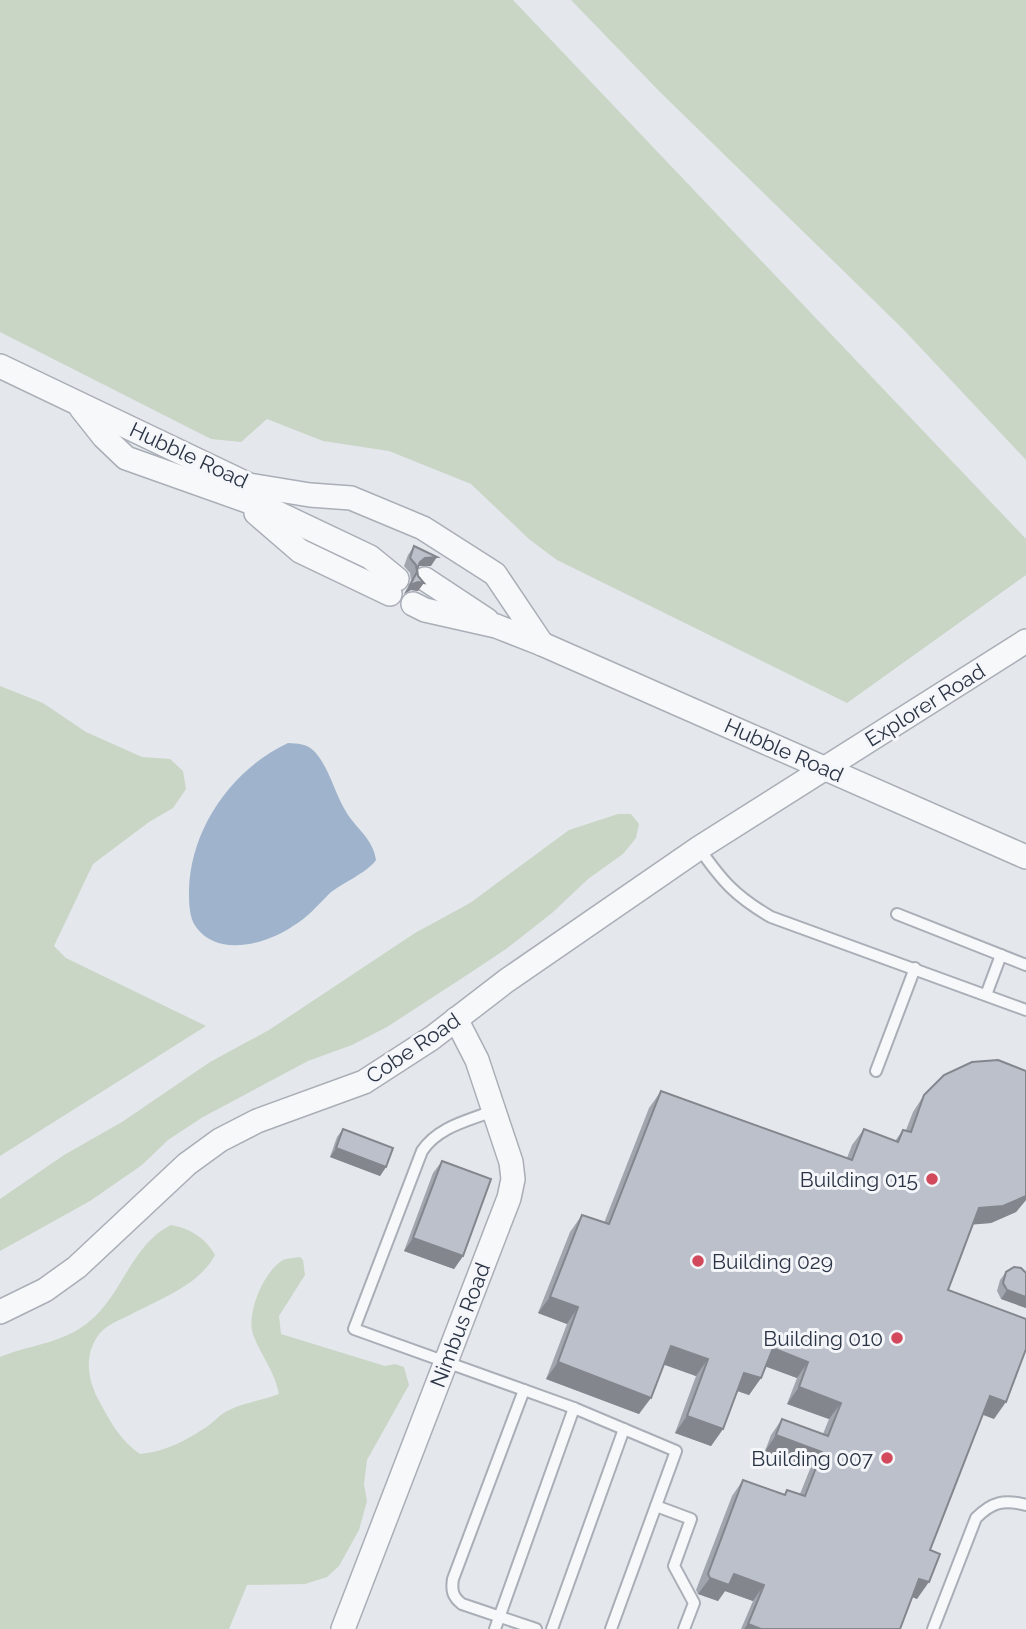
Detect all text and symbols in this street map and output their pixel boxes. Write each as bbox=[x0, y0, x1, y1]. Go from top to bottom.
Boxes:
street label: Hubble Road bbox=[126, 417, 252, 493]
street label: Explorer Road bbox=[860, 658, 990, 752]
street label: Hubble Road bbox=[721, 713, 847, 787]
street label: Cobe Road bbox=[361, 1007, 465, 1089]
place label: Building 015 bbox=[800, 1167, 918, 1192]
marker: Building 015 bbox=[924, 1171, 940, 1187]
place label: Building 029 bbox=[712, 1249, 833, 1274]
marker: Building 029 bbox=[690, 1253, 706, 1269]
street label: Nimbus Road bbox=[425, 1259, 495, 1391]
place label: Building 010 bbox=[763, 1326, 883, 1351]
marker: Building 010 bbox=[889, 1330, 905, 1346]
place label: Building 007 bbox=[751, 1446, 874, 1471]
marker: Building 007 bbox=[879, 1450, 895, 1466]

